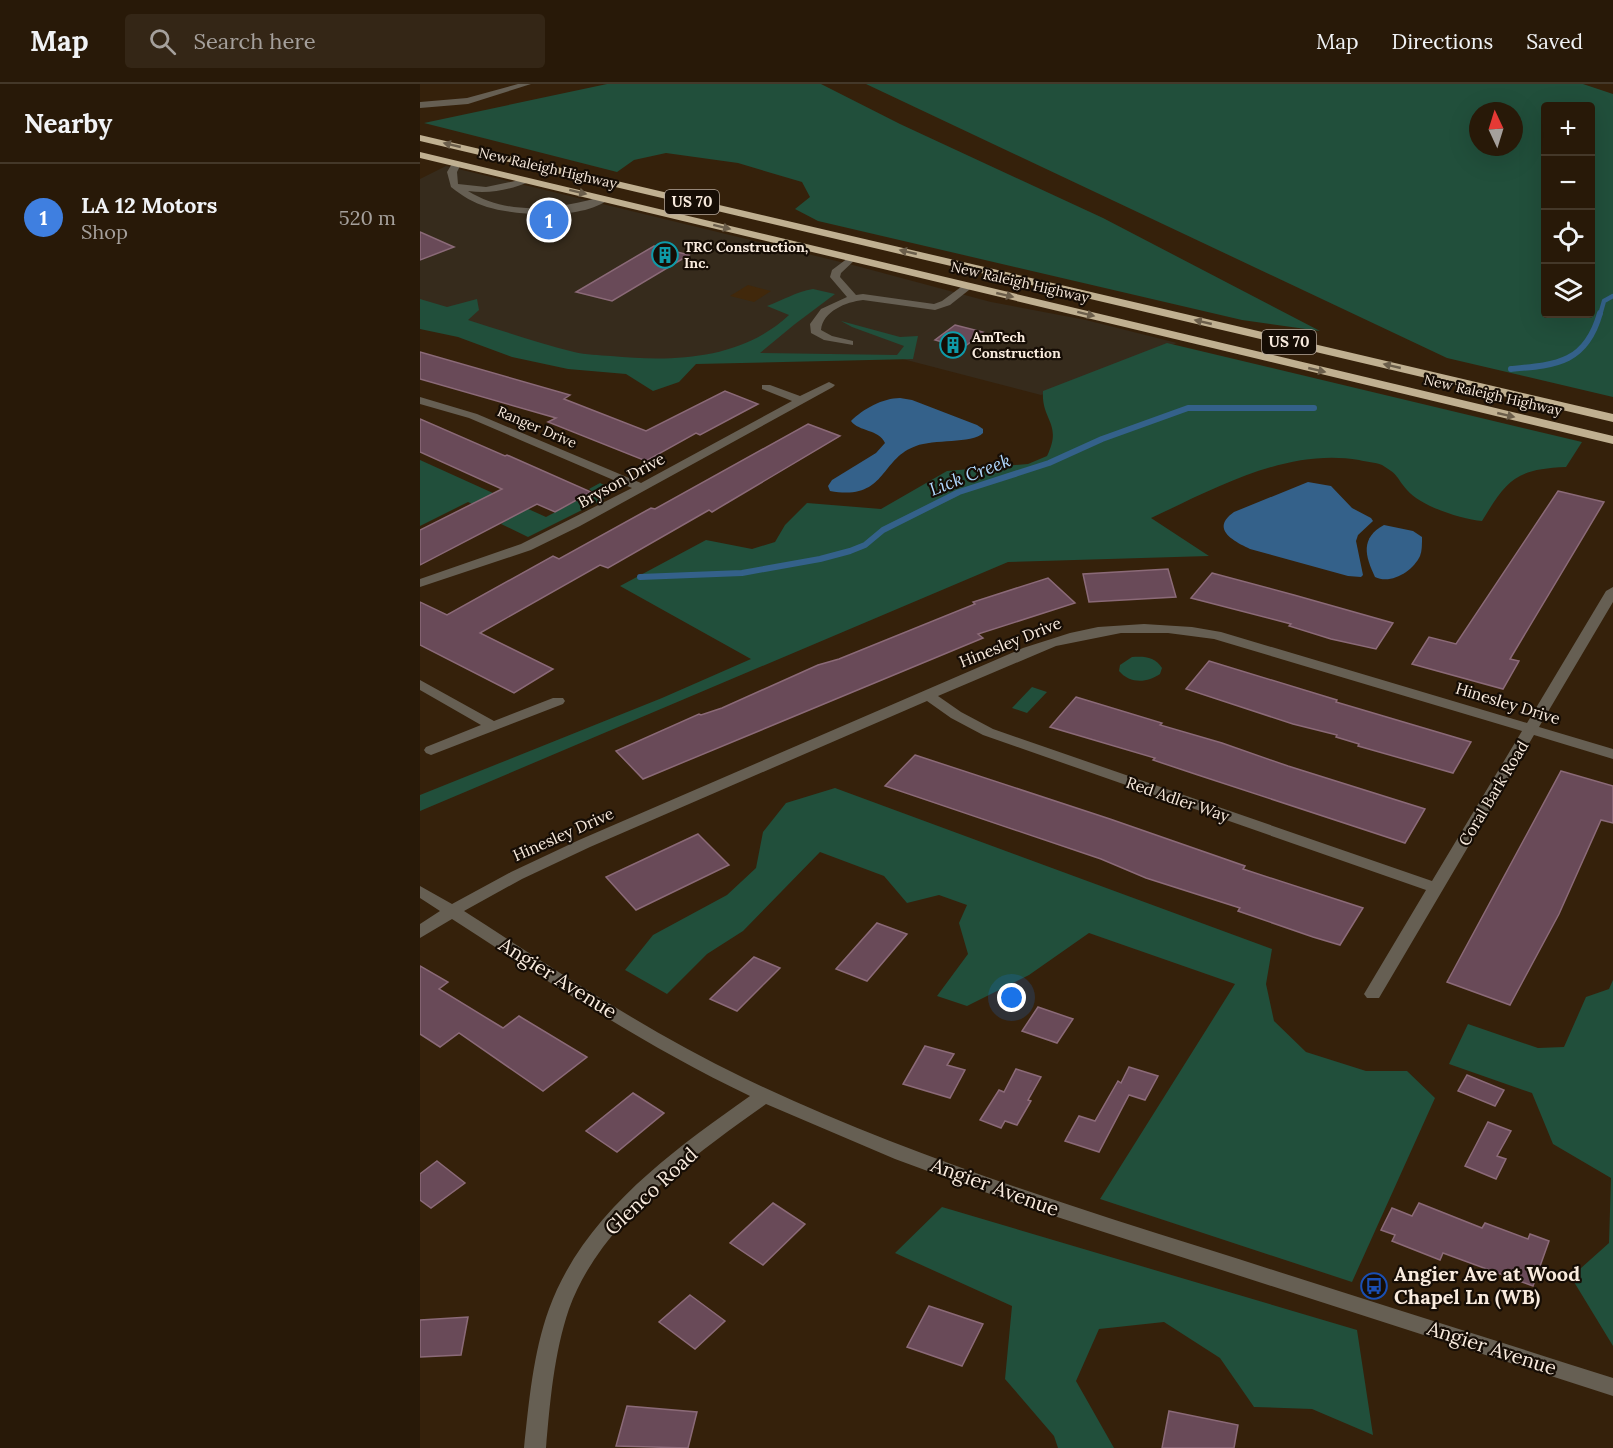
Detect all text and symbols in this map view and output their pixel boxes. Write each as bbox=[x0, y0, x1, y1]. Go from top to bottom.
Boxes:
search box bbox=[125, 14, 545, 68]
text: Map bbox=[30, 23, 89, 59]
icon: search bbox=[146, 25, 179, 58]
text: Search here bbox=[194, 27, 316, 55]
text: Map bbox=[1316, 28, 1359, 55]
text: Directions bbox=[1392, 28, 1493, 55]
text: Saved bbox=[1526, 28, 1583, 55]
north arrow bbox=[1469, 102, 1523, 156]
map controls bbox=[1541, 102, 1595, 318]
button: + bbox=[1541, 102, 1595, 156]
text: Nearby bbox=[24, 107, 112, 140]
one-way arrow bbox=[443, 140, 461, 150]
street label: New Raleigh Highway bbox=[477, 143, 619, 193]
button: − bbox=[1541, 156, 1595, 210]
one-way arrow bbox=[569, 188, 587, 198]
road number: US 70 bbox=[665, 190, 719, 214]
text: LA 12 Motors bbox=[81, 191, 218, 219]
pin: 1 bbox=[530, 198, 568, 242]
text: 1 bbox=[39, 205, 48, 230]
text: 520 m bbox=[339, 205, 396, 230]
button: locate bbox=[1541, 210, 1595, 264]
text: Shop bbox=[81, 219, 128, 244]
one-way arrow bbox=[713, 223, 731, 233]
place label: TRC Construction, Inc. bbox=[684, 238, 808, 272]
building icon: TRC Construction, Inc. bbox=[650, 240, 680, 270]
one-way arrow bbox=[899, 247, 917, 257]
street label: New Raleigh Highway bbox=[949, 257, 1091, 307]
button: layers bbox=[1541, 264, 1595, 318]
one-way arrow bbox=[996, 291, 1015, 300]
one-way arrow bbox=[1077, 310, 1095, 320]
one-way arrow bbox=[1193, 316, 1212, 326]
place label: AmTech Construction bbox=[972, 328, 1061, 362]
building icon: AmTech Construction bbox=[938, 330, 968, 360]
road number: US 70 bbox=[1262, 330, 1316, 354]
one-way arrow bbox=[1383, 361, 1402, 371]
one-way arrow bbox=[1307, 365, 1326, 375]
street label: New Raleigh Highway bbox=[1422, 370, 1564, 420]
street label: Ranger Drive bbox=[495, 402, 580, 452]
one-way arrow bbox=[1497, 410, 1516, 420]
street label: Bryson Drive bbox=[574, 448, 668, 512]
water label: Lick Creek bbox=[926, 448, 1014, 501]
street label: Hinesley Drive bbox=[956, 612, 1064, 672]
street label: Hinesley Drive bbox=[1453, 678, 1563, 728]
street label: Coral Bark Road bbox=[1454, 736, 1532, 849]
street label: Red Adler Way bbox=[1124, 772, 1233, 826]
street label: Hinesley Drive bbox=[509, 803, 617, 865]
street label: Angier Avenue bbox=[494, 931, 622, 1024]
your location bbox=[997, 983, 1026, 1012]
street label: Glenco Road bbox=[599, 1141, 702, 1240]
street label: Angier Avenue bbox=[927, 1151, 1063, 1221]
place label: Angier Ave at Wood Chapel Ln (WB) bbox=[1394, 1261, 1580, 1310]
bus stop icon: Angier Ave at Wood Chapel Ln (WB) bbox=[1359, 1271, 1389, 1301]
street label: Angier Avenue bbox=[1423, 1315, 1560, 1380]

